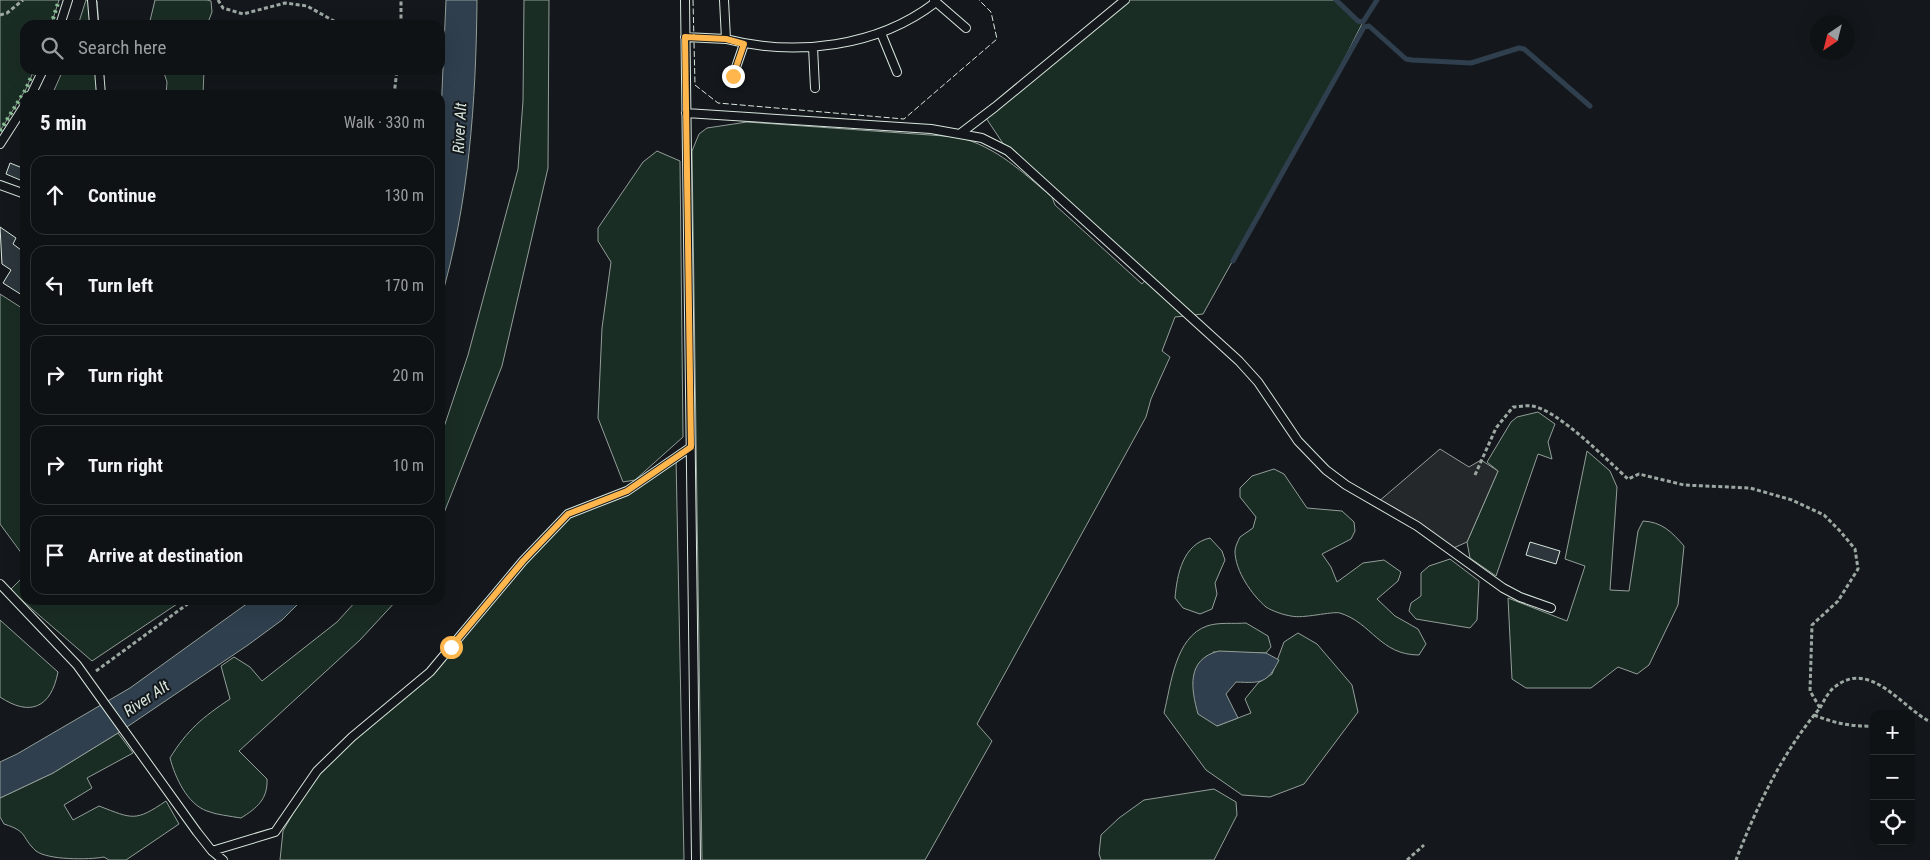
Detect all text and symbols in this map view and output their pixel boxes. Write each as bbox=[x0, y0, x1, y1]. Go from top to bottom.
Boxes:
north arrow bbox=[1810, 15, 1855, 60]
search box bbox=[20, 20, 445, 75]
icon: search bbox=[38, 34, 66, 62]
text: Search here bbox=[78, 36, 166, 59]
route end bbox=[722, 65, 745, 88]
water label: River Alt bbox=[449, 102, 470, 154]
text: 5 min bbox=[40, 111, 87, 135]
text: Walk · 330 m bbox=[344, 113, 425, 132]
icon: ahead bbox=[41, 181, 69, 209]
text: Continue bbox=[88, 184, 156, 207]
text: 130 m bbox=[385, 186, 424, 205]
icon: left bbox=[41, 271, 69, 299]
text: Turn left bbox=[88, 274, 153, 297]
text: 170 m bbox=[385, 276, 424, 295]
icon: right bbox=[41, 361, 69, 389]
text: Turn right bbox=[88, 364, 163, 387]
text: 20 m bbox=[392, 366, 424, 385]
icon: right bbox=[41, 451, 69, 479]
text: Turn right bbox=[88, 454, 163, 477]
text: 10 m bbox=[392, 456, 424, 475]
icon: arrive bbox=[41, 541, 69, 569]
text: Arrive at destination bbox=[88, 544, 243, 567]
route start bbox=[440, 636, 463, 659]
water label: River Alt bbox=[120, 676, 173, 721]
map controls bbox=[1870, 710, 1915, 845]
button: + bbox=[1870, 710, 1915, 755]
button: − bbox=[1870, 755, 1915, 800]
button: locate bbox=[1870, 800, 1915, 845]

